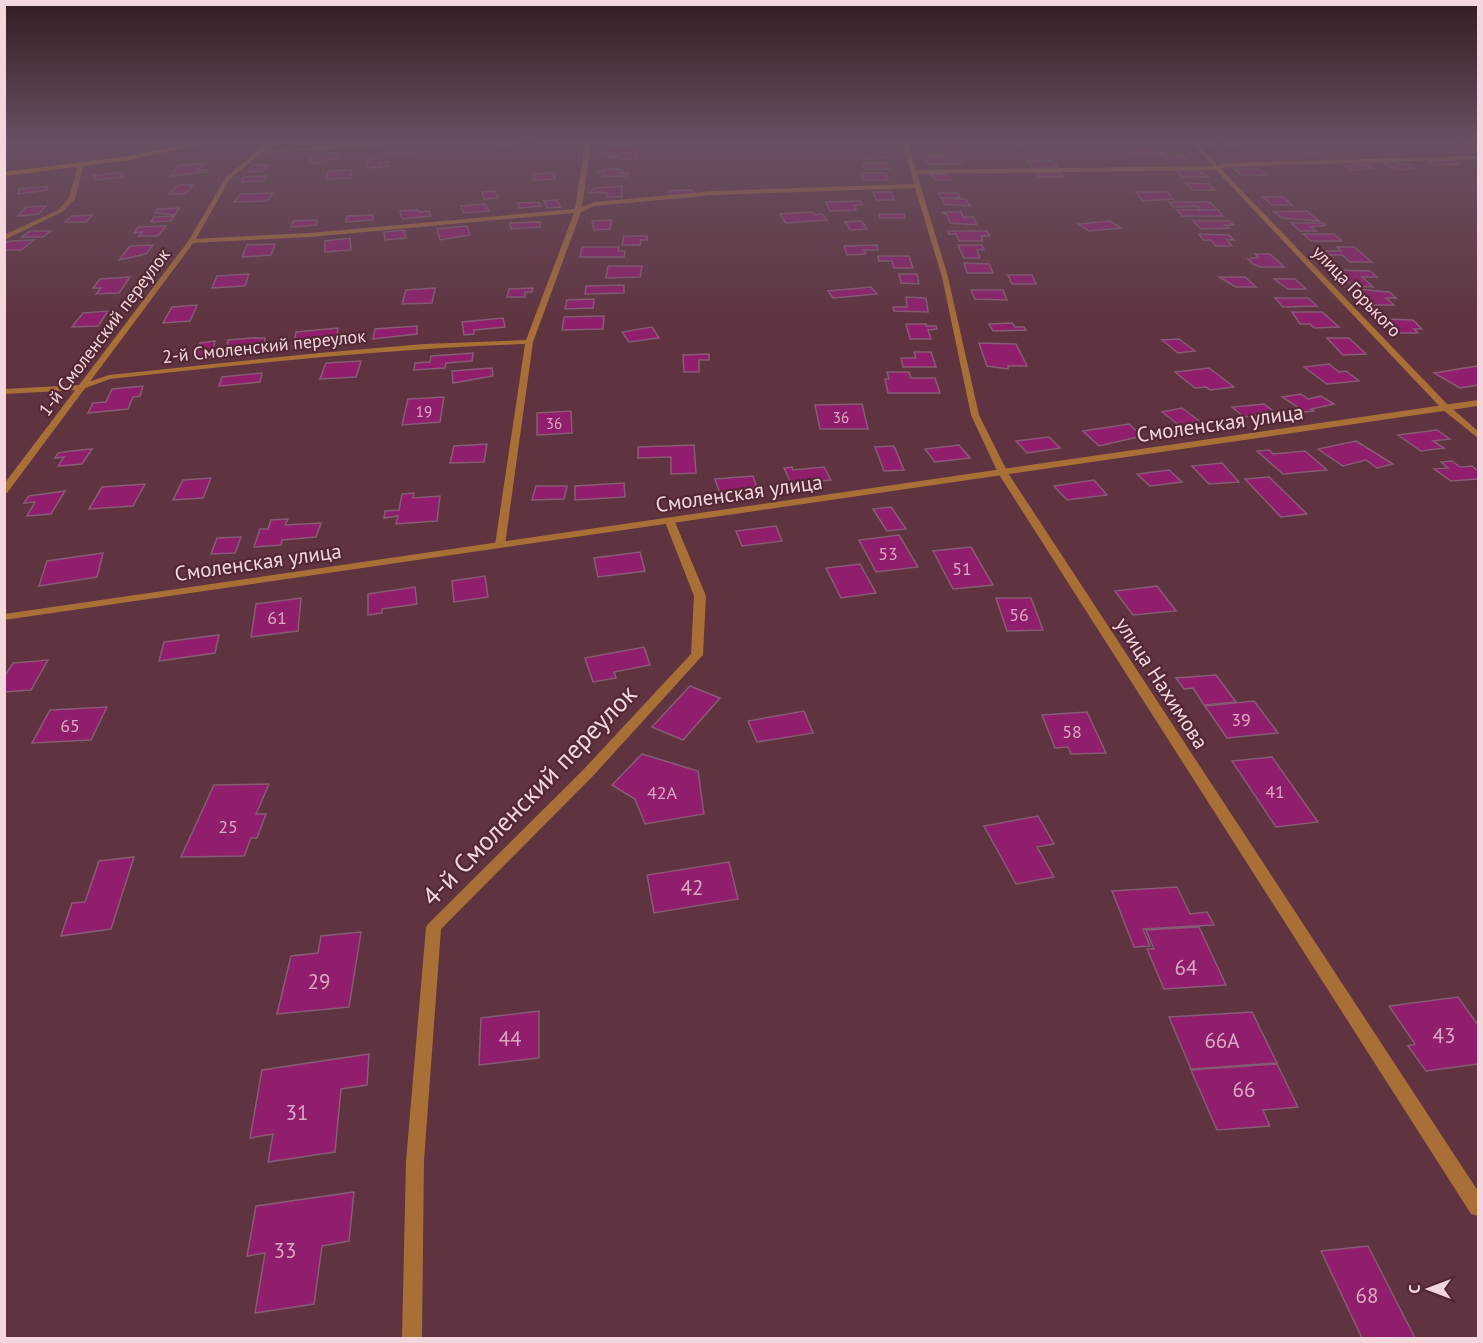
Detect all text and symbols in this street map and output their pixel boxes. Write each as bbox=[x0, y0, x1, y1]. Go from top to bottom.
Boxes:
street label: улица Горького bbox=[1308, 240, 1406, 342]
street label: 1-й Смоленский переулок bbox=[33, 243, 175, 420]
street label: 2-й Смоленский переулок bbox=[161, 324, 367, 368]
street label: Смоленская улица bbox=[1135, 398, 1305, 448]
house number: 19 bbox=[416, 402, 432, 421]
house number: 36 bbox=[833, 408, 849, 427]
house number: 36 bbox=[546, 414, 562, 433]
street label: Смоленская улица bbox=[654, 468, 824, 518]
street label: Смоленская улица bbox=[173, 537, 343, 587]
house number: 53 bbox=[878, 542, 898, 565]
house number: 51 bbox=[952, 557, 972, 580]
house number: 56 bbox=[1009, 603, 1029, 626]
house number: 61 bbox=[267, 606, 287, 629]
street label: улица Нахимова bbox=[1109, 612, 1215, 754]
street label: 4-й Смоленский переулок bbox=[415, 677, 644, 913]
house number: 39 bbox=[1231, 708, 1251, 731]
house number: 65 bbox=[60, 714, 80, 737]
house number: 58 bbox=[1062, 720, 1082, 743]
house number: 41 bbox=[1265, 780, 1285, 803]
house number: 42А bbox=[647, 781, 678, 804]
house number: 25 bbox=[218, 815, 238, 838]
house number: 42 bbox=[681, 874, 703, 901]
house number: 64 bbox=[1175, 954, 1197, 981]
house number: 29 bbox=[308, 968, 330, 995]
house number: 43 bbox=[1433, 1022, 1455, 1049]
house number: 44 bbox=[499, 1025, 521, 1052]
house number: 66А bbox=[1204, 1027, 1240, 1054]
house number: 66 bbox=[1233, 1076, 1255, 1103]
house number: 31 bbox=[286, 1099, 308, 1126]
house number: 33 bbox=[274, 1237, 296, 1264]
north arrow bbox=[1399, 1259, 1459, 1319]
house number: 68 bbox=[1356, 1282, 1378, 1309]
text: С bbox=[1404, 1284, 1424, 1293]

